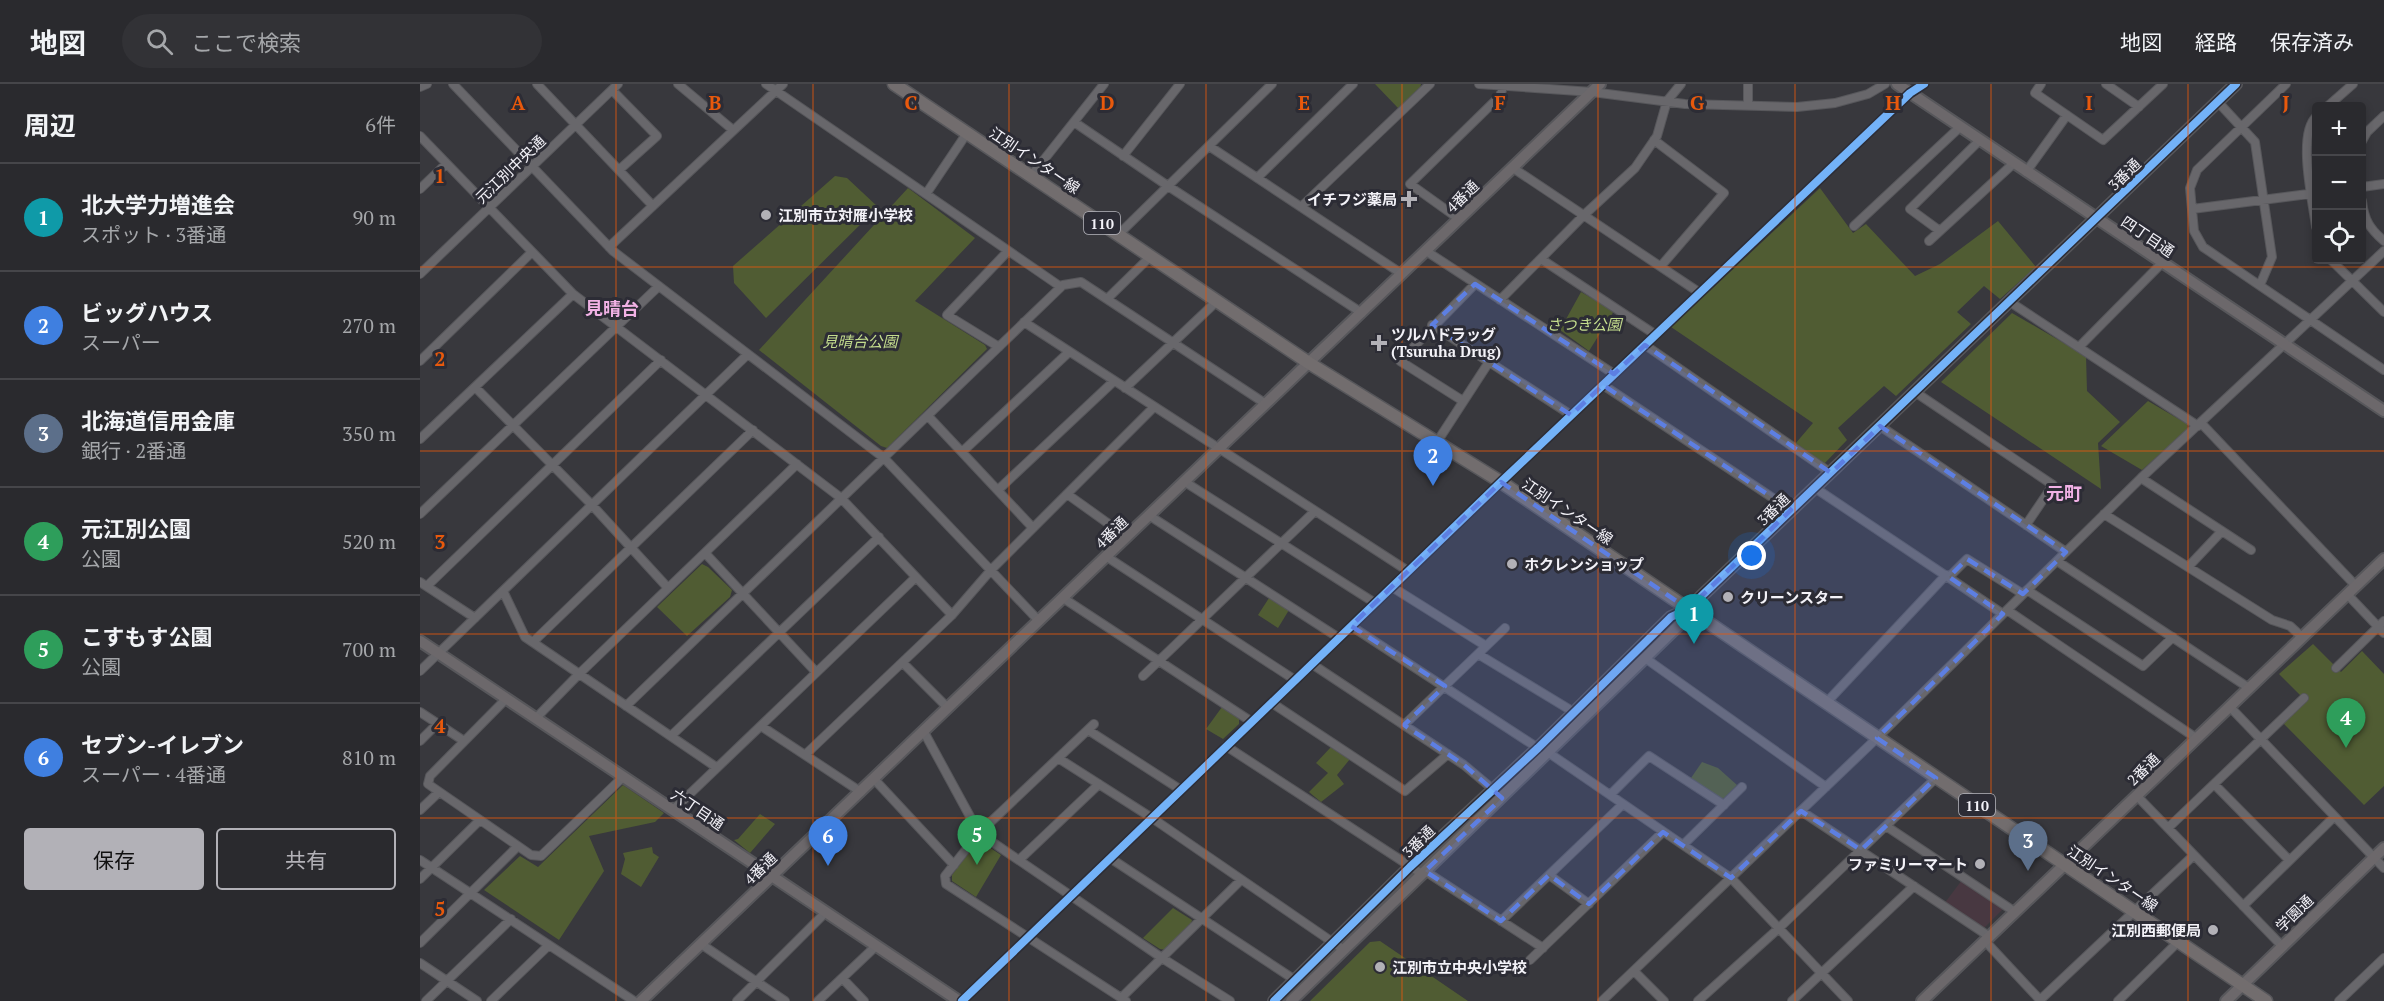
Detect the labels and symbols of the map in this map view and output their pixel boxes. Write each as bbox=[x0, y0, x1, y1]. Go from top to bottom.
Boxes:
text: A bbox=[511, 89, 526, 116]
text: B bbox=[709, 89, 722, 116]
text: C bbox=[904, 89, 918, 116]
text: D bbox=[1100, 89, 1114, 116]
text: E bbox=[1298, 89, 1310, 116]
text: F bbox=[1494, 89, 1506, 116]
text: G bbox=[1690, 89, 1704, 116]
text: H bbox=[1885, 89, 1901, 116]
text: I bbox=[2085, 89, 2093, 116]
text: J bbox=[2282, 89, 2290, 116]
street label: 江別インター線 bbox=[986, 122, 1084, 198]
street label: 元江別中央通 bbox=[471, 131, 549, 207]
street label: 3番通 bbox=[2103, 154, 2145, 194]
text: 1 bbox=[434, 162, 446, 189]
street label: 4番通 bbox=[1441, 176, 1483, 216]
place label: イチフジ薬局 bbox=[1307, 189, 1397, 209]
marker: イチフジ薬局 bbox=[1402, 192, 1416, 206]
place label: 江別市立対雁小学校 bbox=[778, 205, 913, 225]
marker: 江別市立対雁小学校 bbox=[759, 208, 773, 222]
street label: 四丁目通 bbox=[2118, 211, 2178, 261]
road number: 110 bbox=[1084, 212, 1120, 234]
district label: 見晴台 bbox=[585, 296, 639, 320]
park label: さつき公園 bbox=[1546, 314, 1623, 334]
place label: ツルハドラッグ (Tsuruha Drug) bbox=[1391, 324, 1501, 361]
park label: 見晴台公園 bbox=[822, 331, 899, 351]
marker: ツルハドラッグ (Tsuruha Drug) bbox=[1372, 336, 1386, 350]
text: 2 bbox=[434, 345, 446, 372]
pin: 2 bbox=[1414, 436, 1452, 486]
street label: 江別インター線 bbox=[1519, 473, 1617, 549]
district label: 元町 bbox=[2046, 481, 2082, 505]
street label: 3番通 bbox=[1752, 489, 1794, 529]
street label: 4番通 bbox=[1090, 512, 1132, 552]
text: 3 bbox=[434, 528, 446, 555]
your location bbox=[1737, 541, 1766, 570]
place label: ホクレンショップ bbox=[1524, 554, 1644, 574]
marker: ホクレンショップ bbox=[1505, 557, 1519, 571]
place label: クリーンスター bbox=[1740, 587, 1844, 607]
marker: クリーンスター bbox=[1721, 590, 1735, 604]
pin: 1 bbox=[1674, 594, 1714, 644]
pin: 4 bbox=[2326, 698, 2366, 748]
text: 4 bbox=[434, 712, 446, 739]
street label: 2番通 bbox=[2122, 749, 2164, 789]
street label: 六丁目通 bbox=[668, 784, 728, 834]
road number: 110 bbox=[1959, 794, 1995, 816]
pin: 6 bbox=[808, 816, 848, 866]
pin: 5 bbox=[958, 816, 996, 865]
street label: 3番通 bbox=[1397, 821, 1439, 861]
pin: 3 bbox=[2008, 822, 2048, 871]
street label: 江別インター線 bbox=[2064, 840, 2162, 916]
street label: 4番通 bbox=[739, 848, 781, 888]
place label: ファミリーマート bbox=[1848, 854, 1968, 874]
marker: ファミリーマート bbox=[1973, 857, 1987, 871]
street label: 学園通 bbox=[2271, 890, 2317, 936]
text: 5 bbox=[434, 895, 446, 922]
place label: 江別西郵便局 bbox=[2111, 920, 2201, 940]
marker: 江別西郵便局 bbox=[2206, 923, 2220, 937]
place label: 江別市立中央小学校 bbox=[1392, 957, 1527, 977]
marker: 江別市立中央小学校 bbox=[1373, 960, 1387, 974]

